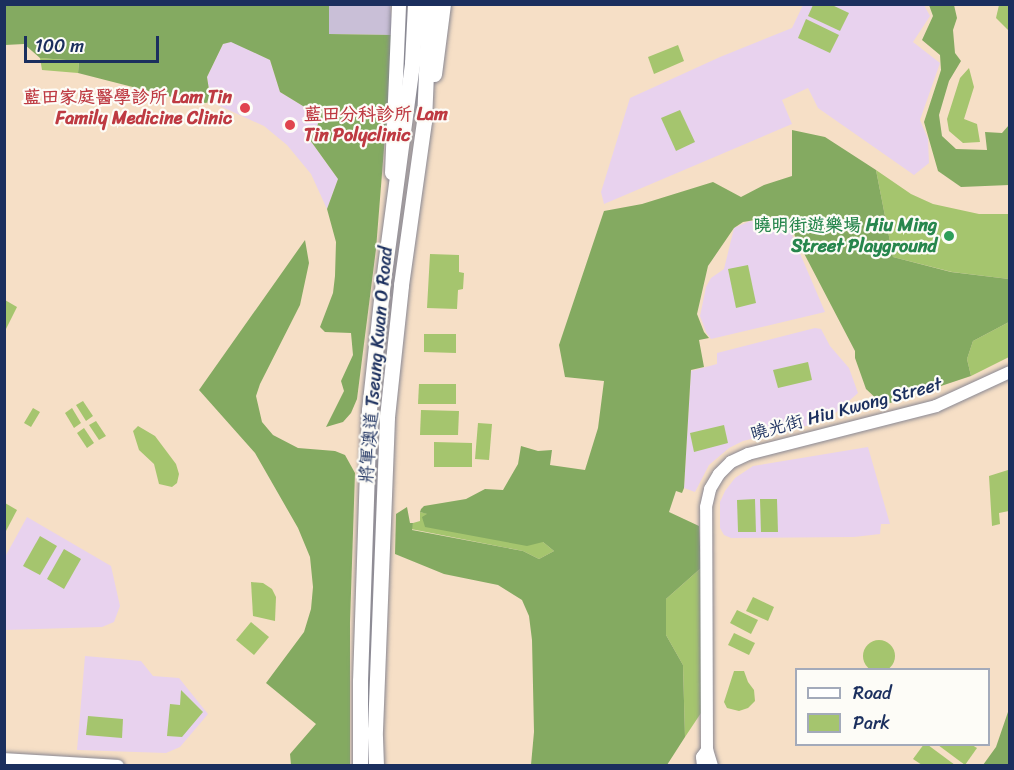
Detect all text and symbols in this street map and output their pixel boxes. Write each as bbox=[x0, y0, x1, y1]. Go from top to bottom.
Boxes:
scale bar bbox=[27, 24, 162, 62]
text: 100 m bbox=[35, 30, 84, 62]
place label: 藍田家庭醫學診所 Lam Tin Family Medicine Clinic bbox=[23, 87, 232, 130]
marker: 藍田家庭醫學診所 Lam Tin Family Medicine Clinic bbox=[236, 99, 254, 117]
place label: 藍田分科診所 Lam Tin Polyclinic bbox=[304, 104, 448, 146]
marker: 藍田分科診所 Lam Tin Polyclinic bbox=[281, 116, 299, 134]
place label: 曉明街遊樂場 Hiu Ming Street Playground bbox=[754, 215, 937, 258]
marker: 曉明街遊樂場 Hiu Ming Street Playground bbox=[942, 229, 956, 243]
street label: 將軍澳道 Tseung Kwan O Road bbox=[355, 246, 397, 484]
street label: 曉光街 Hiu Kwong Street bbox=[747, 373, 945, 445]
legend bbox=[795, 668, 990, 746]
text: Road bbox=[853, 677, 892, 709]
text: Park bbox=[853, 707, 890, 739]

